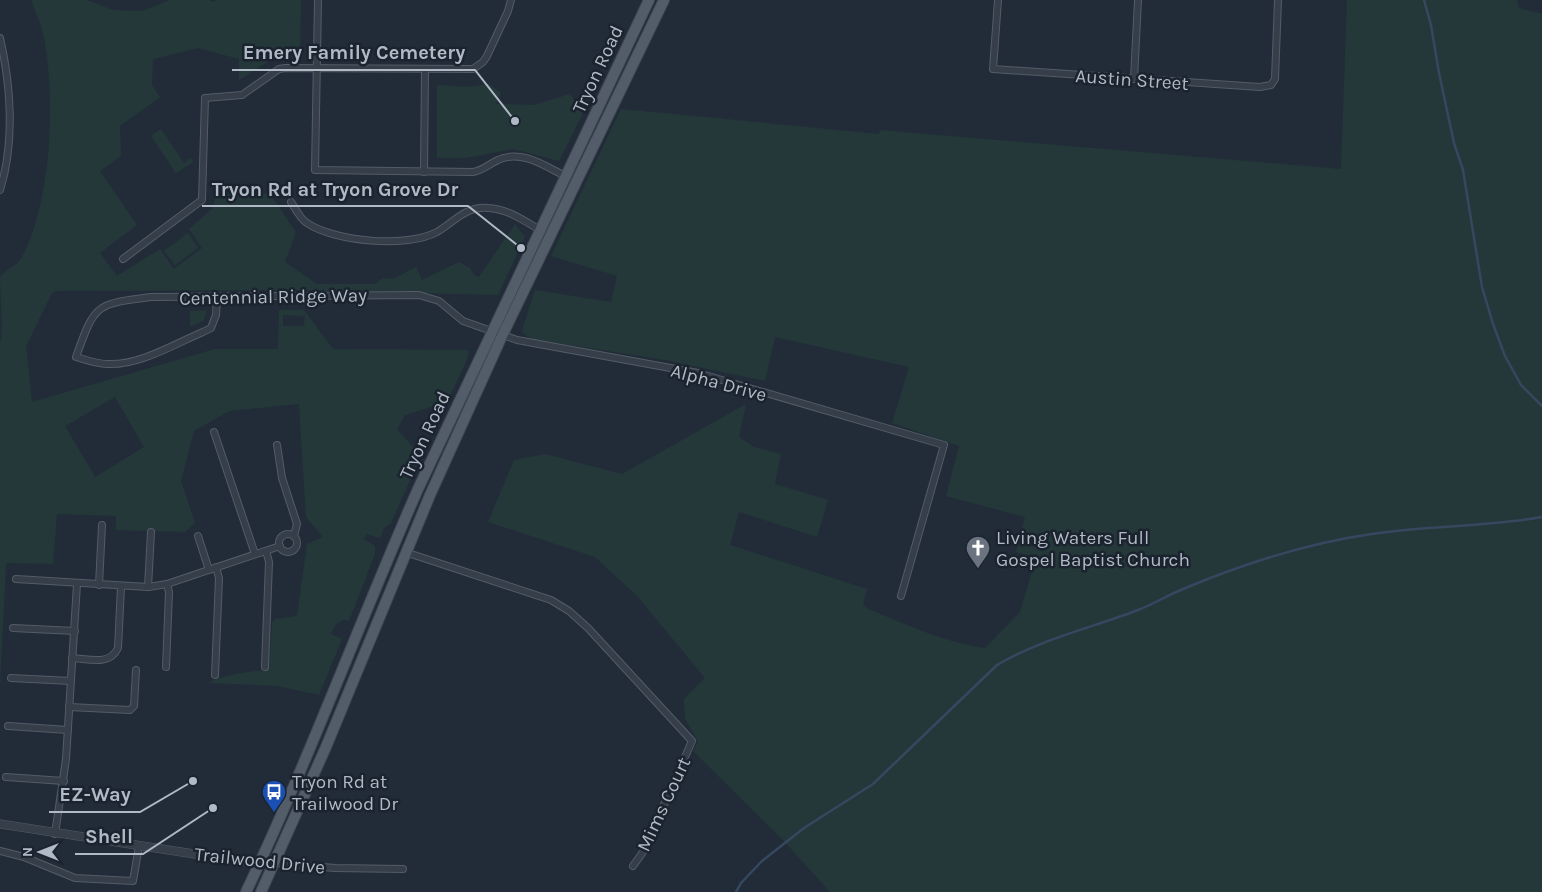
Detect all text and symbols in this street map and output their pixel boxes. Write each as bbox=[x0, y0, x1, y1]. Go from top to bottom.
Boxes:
street label: Tryon Road bbox=[568, 22, 628, 117]
callout: Emery Family Cemetery bbox=[232, 35, 475, 70]
text: Emery Family Cemetery bbox=[243, 41, 465, 64]
street label: Austin Street bbox=[1075, 65, 1189, 95]
callout: Tryon Rd at Tryon Grove Dr bbox=[202, 171, 468, 206]
text: Tryon Rd at Tryon Grove Dr bbox=[212, 178, 458, 201]
street label: Centennial Ridge Way bbox=[179, 284, 367, 310]
street label: Alpha Drive bbox=[668, 360, 769, 406]
street label: Tryon Road bbox=[395, 388, 455, 483]
place label: Living Waters Full Gospel Baptist Church bbox=[996, 527, 1190, 571]
church icon: Living Waters Full Gospel Baptist Church bbox=[965, 535, 991, 569]
street label: Mims Court bbox=[632, 754, 695, 855]
place label: Tryon Rd at Trailwood Dr bbox=[292, 771, 398, 815]
callout: EZ-Way bbox=[49, 777, 140, 812]
bus stop icon: Tryon Rd at Trailwood Dr bbox=[261, 779, 287, 813]
text: EZ-Way bbox=[59, 783, 131, 806]
callout: Shell bbox=[75, 819, 143, 854]
text: Shell bbox=[85, 825, 133, 848]
north arrow bbox=[15, 827, 65, 877]
street label: Trailwood Drive bbox=[194, 843, 326, 879]
text: N bbox=[19, 847, 36, 857]

